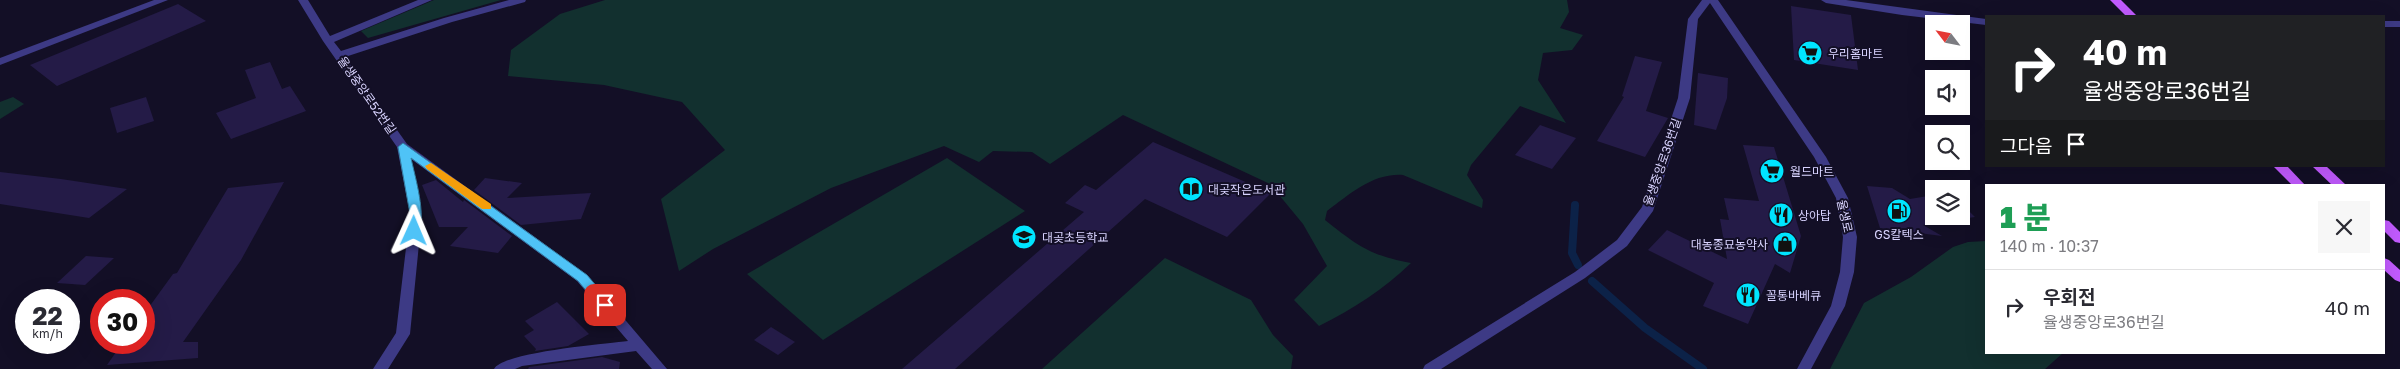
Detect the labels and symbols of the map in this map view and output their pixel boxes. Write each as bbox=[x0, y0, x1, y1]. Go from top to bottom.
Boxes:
north arrow bbox=[1925, 15, 1970, 60]
supermarket icon: 우리홈마트 bbox=[1797, 40, 1823, 66]
place label: 우리홈마트 bbox=[1828, 46, 1883, 61]
street label: 율생중앙로52번길 bbox=[335, 53, 399, 137]
street label: 율생중앙로36번길 bbox=[1640, 116, 1684, 208]
supermarket icon: 월드마트 bbox=[1759, 158, 1785, 184]
place label: 월드마트 bbox=[1790, 164, 1834, 179]
library icon: 대곶작은도서관 bbox=[1178, 176, 1204, 202]
place label: 대곶작은도서관 bbox=[1208, 182, 1285, 197]
street label: 율생로 bbox=[1834, 198, 1856, 234]
fuel station icon: GS칼텍스 bbox=[1886, 198, 1912, 224]
restaurant icon: 상아탑 bbox=[1768, 202, 1794, 228]
position arrow bbox=[387, 204, 439, 256]
place label: 상아탑 bbox=[1798, 208, 1831, 223]
school or university icon: 대곶초등학교 bbox=[1011, 224, 1037, 250]
place label: GS칼텍스 bbox=[1874, 227, 1924, 242]
place label: 대곶초등학교 bbox=[1042, 230, 1108, 245]
shop icon: 대농종묘농약사 bbox=[1772, 231, 1798, 257]
place label: 대농종묘농약사 bbox=[1691, 237, 1768, 252]
restaurant icon: 꼴통바베큐 bbox=[1735, 282, 1761, 308]
pin bbox=[584, 284, 626, 326]
place label: 꼴통바베큐 bbox=[1766, 288, 1821, 303]
speed limit sign: 30 bbox=[90, 289, 155, 354]

